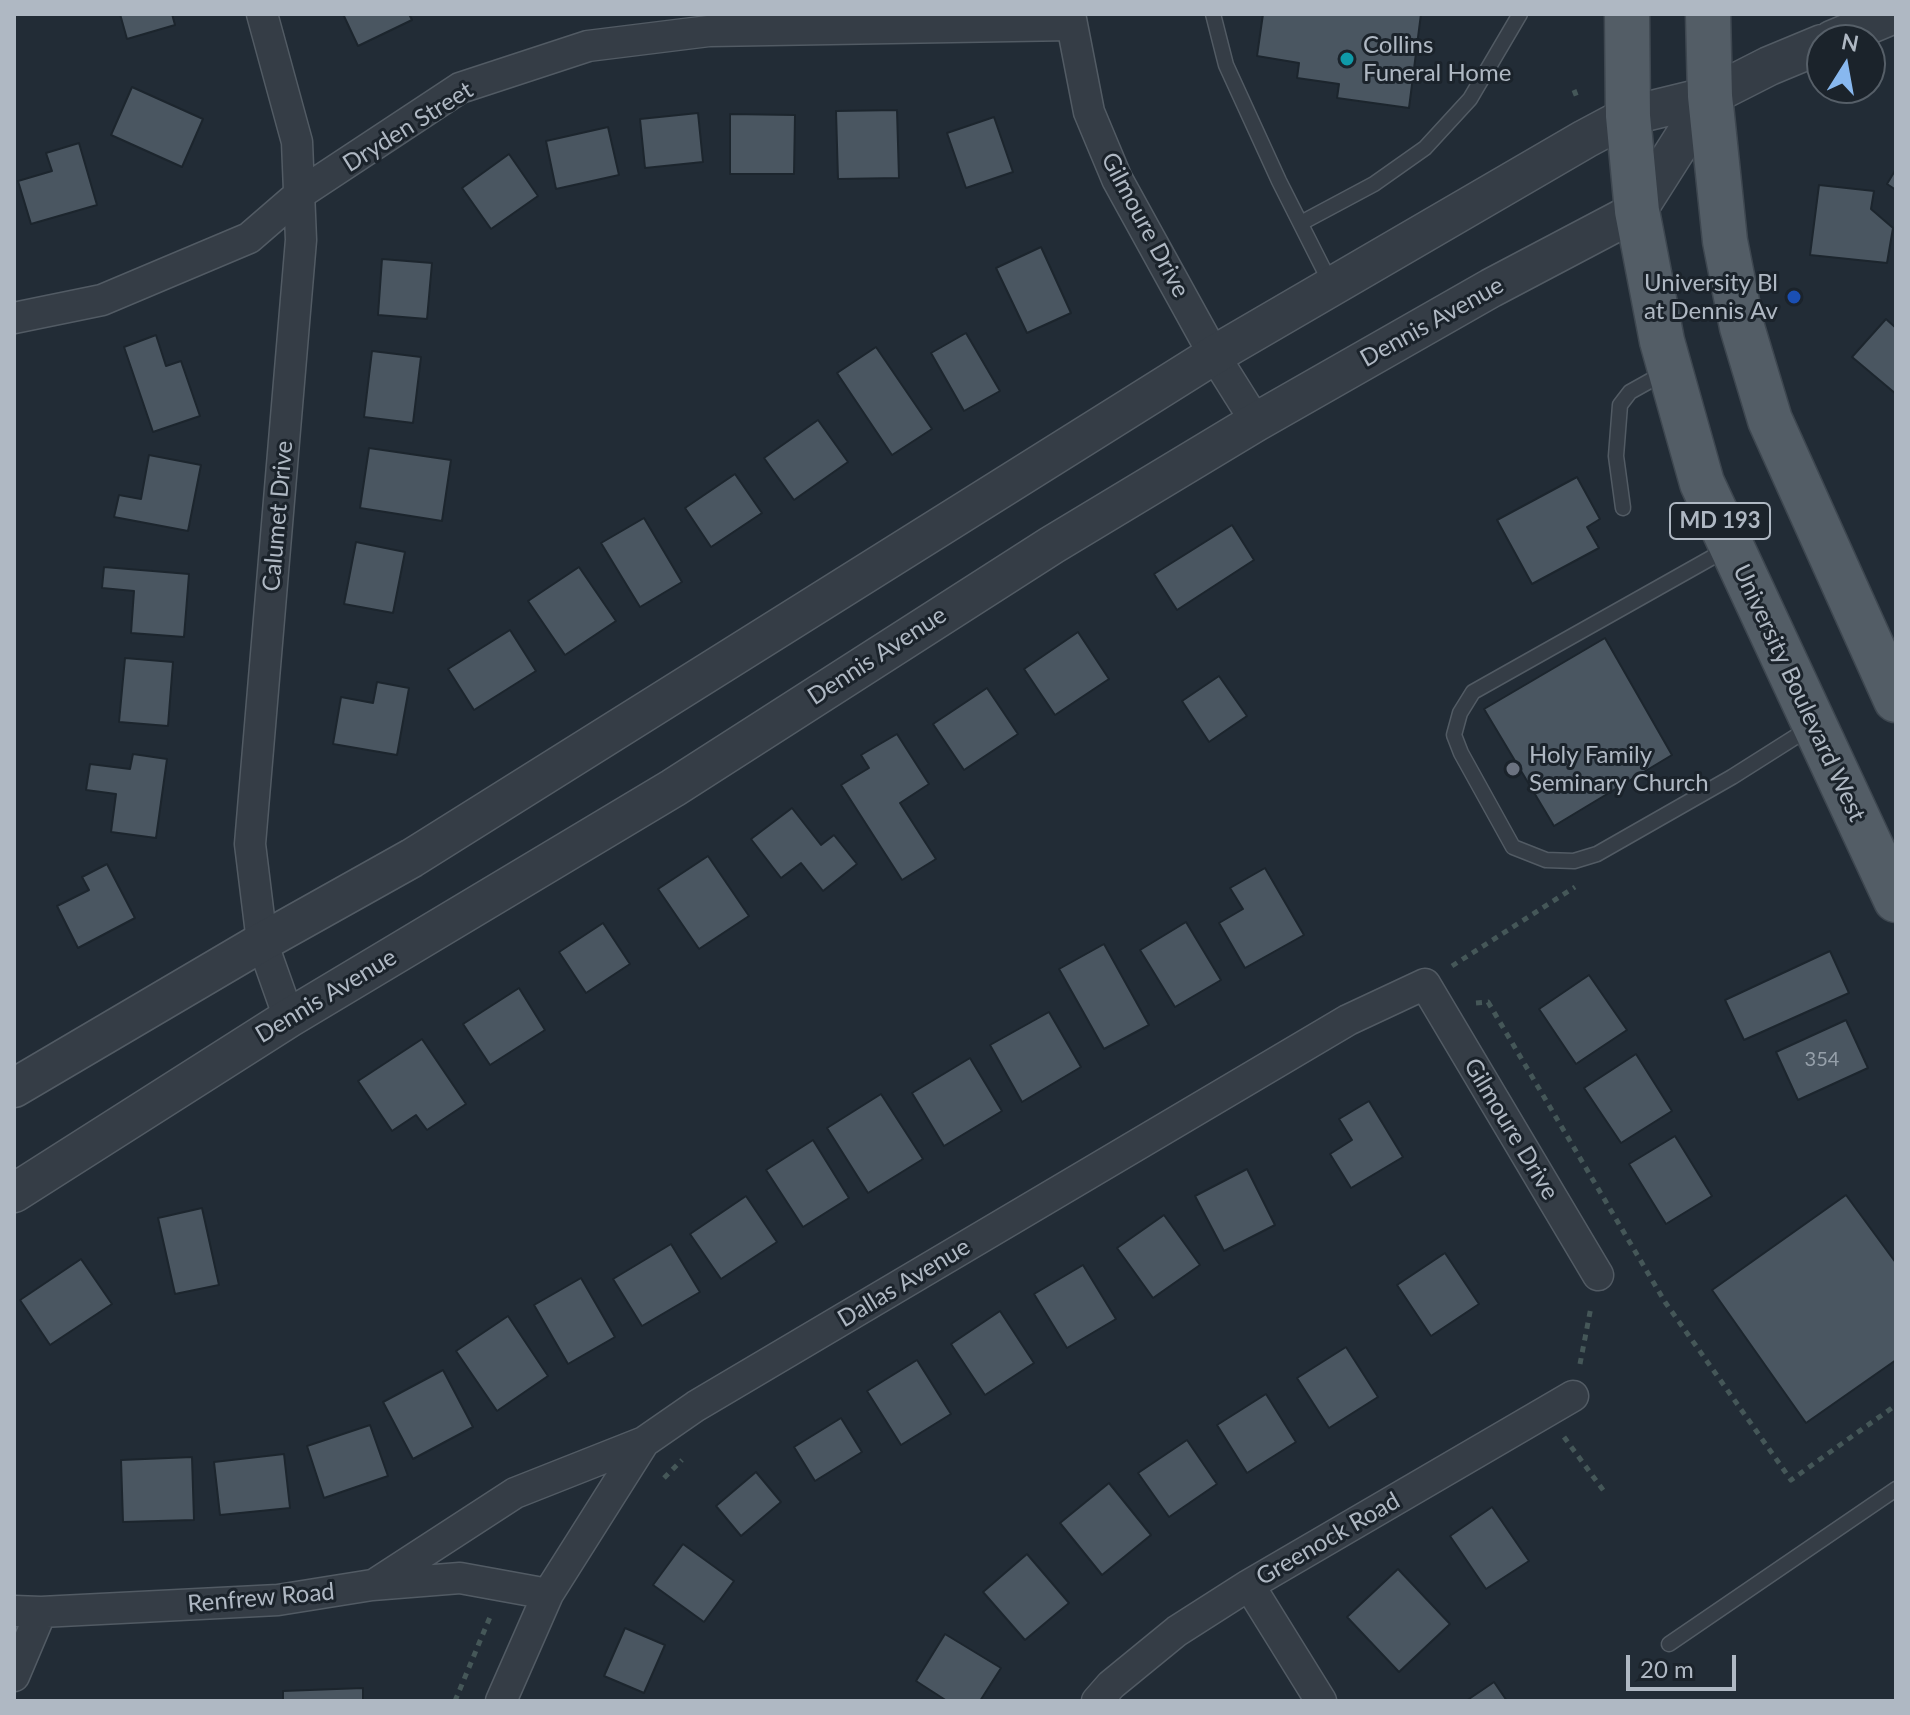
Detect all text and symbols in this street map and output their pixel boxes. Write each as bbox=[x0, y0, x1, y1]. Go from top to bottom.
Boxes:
north arrow bbox=[1806, 24, 1886, 104]
text: N bbox=[1839, 27, 1861, 57]
place label: Collins Funeral Home bbox=[1363, 31, 1511, 87]
marker: Collins Funeral Home bbox=[1338, 50, 1356, 68]
street label: Dryden Street bbox=[338, 76, 478, 178]
street label: Gilmoure Drive bbox=[1095, 148, 1195, 302]
place label: University Bl at Dennis Av bbox=[1644, 269, 1778, 325]
street label: Dennis Avenue bbox=[1355, 271, 1509, 373]
marker: University Bl at Dennis Av bbox=[1785, 288, 1803, 306]
street label: Calumet Drive bbox=[257, 439, 299, 593]
road number: MD 193 bbox=[1670, 503, 1770, 539]
street label: University Boulevard West bbox=[1727, 560, 1871, 826]
street label: Dennis Avenue bbox=[802, 601, 952, 711]
place label: Holy Family Seminary Church bbox=[1529, 741, 1709, 797]
marker: Holy Family Seminary Church bbox=[1504, 760, 1522, 778]
street label: Dennis Avenue bbox=[250, 943, 402, 1049]
house number: 354 bbox=[1805, 1048, 1839, 1072]
street label: Gilmoure Drive bbox=[1457, 1053, 1565, 1205]
street label: Dallas Avenue bbox=[833, 1232, 975, 1334]
street label: Greenock Road bbox=[1251, 1486, 1405, 1592]
street label: Renfrew Road bbox=[186, 1577, 336, 1619]
scale bar bbox=[1630, 1639, 1740, 1689]
text: 20 m bbox=[1640, 1654, 1694, 1683]

